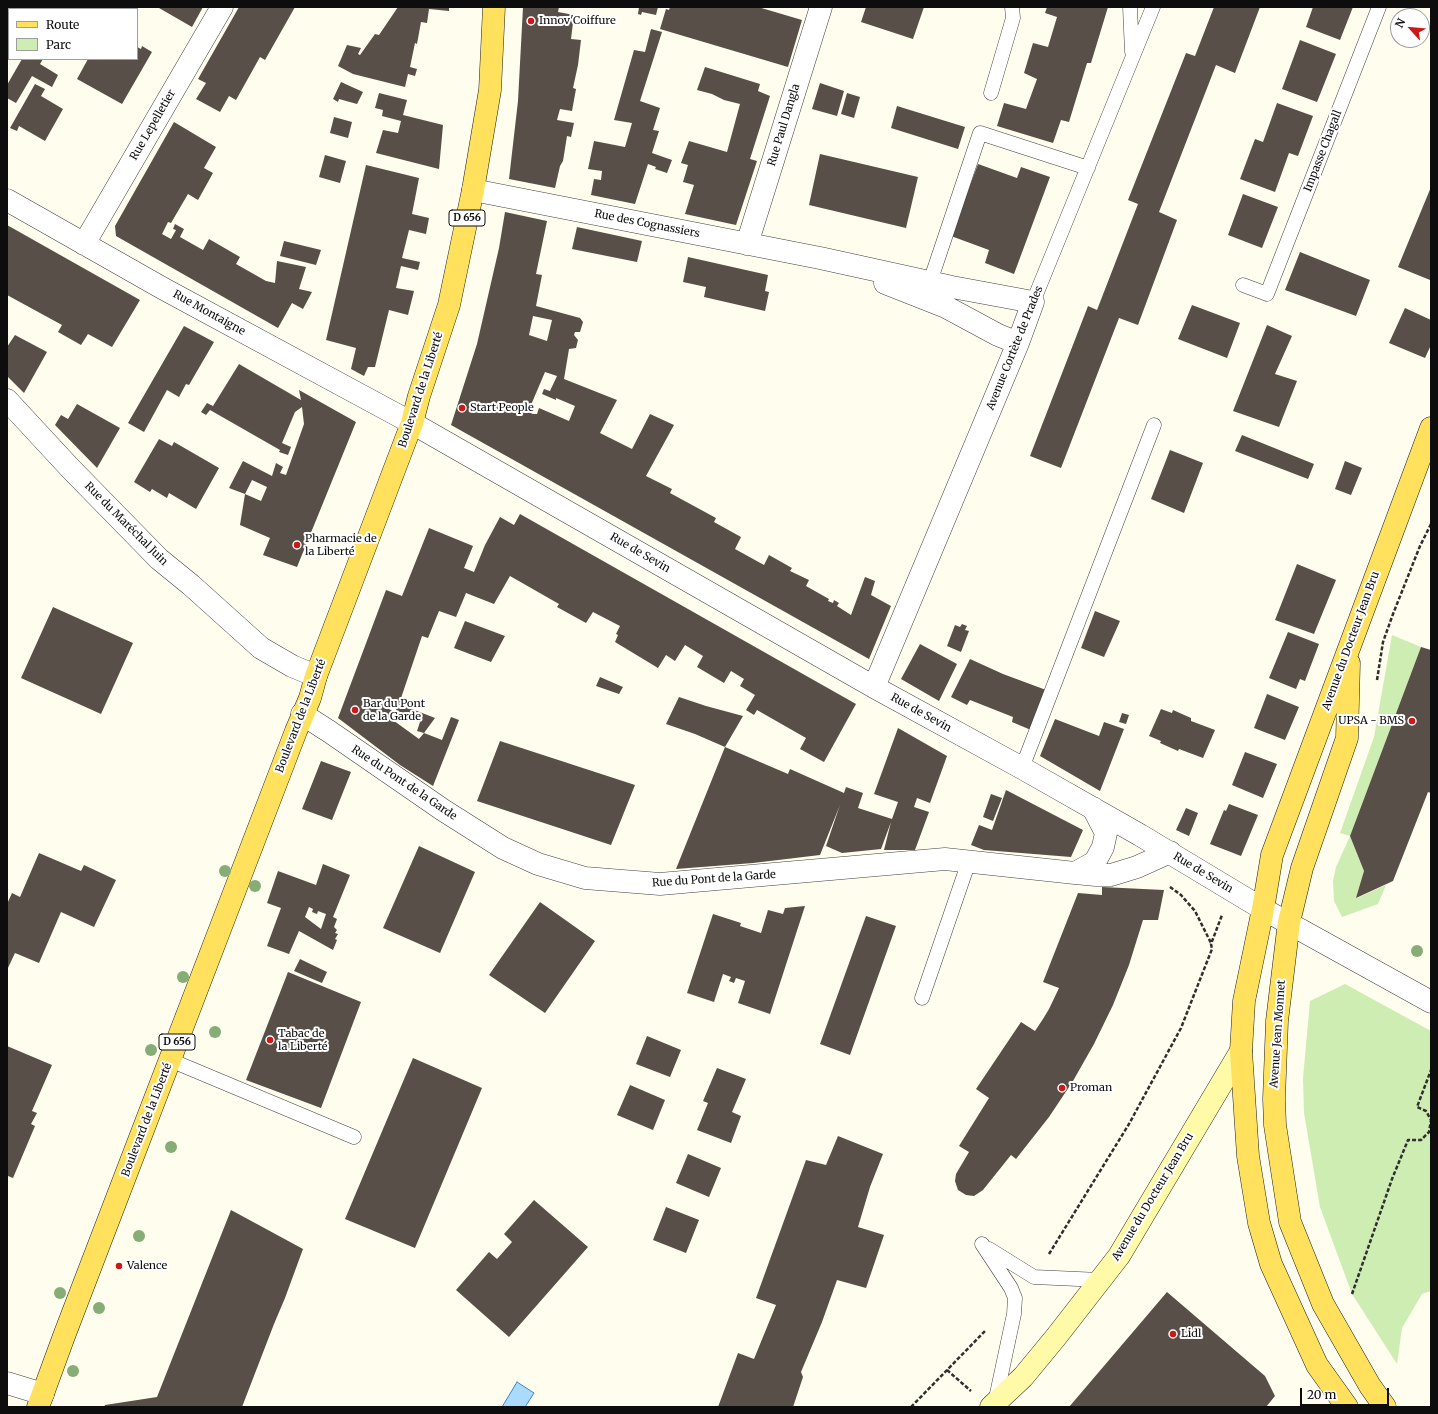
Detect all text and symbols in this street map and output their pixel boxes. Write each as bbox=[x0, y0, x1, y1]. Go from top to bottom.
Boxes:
legend bbox=[8, 8, 138, 60]
north arrow bbox=[1390, 8, 1430, 48]
place label: Innov'Coiffure bbox=[539, 14, 616, 28]
marker: Innov'Coiffure bbox=[526, 16, 536, 26]
text: N bbox=[1392, 16, 1408, 30]
text: Route bbox=[46, 17, 79, 32]
text: Parc bbox=[46, 37, 71, 52]
street label: Rue Paul Dangla bbox=[765, 82, 803, 168]
street label: Rue Lepelletier bbox=[127, 87, 179, 163]
street label: Impasse Chagall bbox=[1301, 108, 1345, 194]
street label: Rue des Cognassiers bbox=[593, 207, 701, 241]
road number: D 656 bbox=[449, 210, 485, 226]
street label: Avenue Cortète de Prades bbox=[984, 284, 1046, 412]
street label: Rue Montaigne bbox=[171, 288, 247, 338]
street label: Boulevard de la Liberté bbox=[396, 331, 446, 449]
place label: Start People bbox=[470, 401, 534, 415]
marker: Start People bbox=[457, 403, 467, 413]
street label: Rue du Maréchal Juin bbox=[82, 480, 170, 568]
street label: Rue de Sevin bbox=[608, 530, 672, 576]
place label: Pharmacie de la Liberté bbox=[305, 532, 377, 558]
marker: Pharmacie de la Liberté bbox=[292, 540, 302, 550]
street label: Avenue du Docteur Jean Bru bbox=[1320, 570, 1382, 712]
street label: Boulevard de la Liberté bbox=[273, 657, 329, 775]
street label: Rue de Sevin bbox=[888, 691, 954, 735]
place label: Bar du Pont de la Garde bbox=[363, 697, 425, 723]
marker: Bar du Pont de la Garde bbox=[350, 705, 360, 715]
place label: UPSA - BMS bbox=[1338, 714, 1404, 728]
marker: UPSA - BMS bbox=[1407, 716, 1417, 726]
street label: Rue du Pont de la Garde bbox=[349, 743, 459, 823]
street label: Rue de Sevin bbox=[1171, 850, 1235, 896]
street label: Rue du Pont de la Garde bbox=[652, 868, 776, 890]
street label: Avenue Jean Monnet bbox=[1268, 980, 1288, 1088]
place label: Tabac de la Liberté bbox=[278, 1027, 327, 1053]
road number: D 656 bbox=[159, 1034, 195, 1050]
marker: Tabac de la Liberté bbox=[265, 1035, 275, 1045]
street label: Boulevard de la Liberté bbox=[119, 1061, 175, 1179]
place label: Proman bbox=[1070, 1081, 1112, 1095]
marker: Proman bbox=[1057, 1083, 1067, 1093]
street label: Avenue du Docteur Jean Bru bbox=[1110, 1131, 1196, 1263]
place label: Valence bbox=[127, 1259, 167, 1273]
marker: Valence bbox=[114, 1261, 124, 1271]
place label: Lidl bbox=[1181, 1327, 1201, 1341]
marker: Lidl bbox=[1168, 1329, 1178, 1339]
scale bar bbox=[1302, 1380, 1391, 1406]
text: 20 m bbox=[1307, 1387, 1336, 1402]

